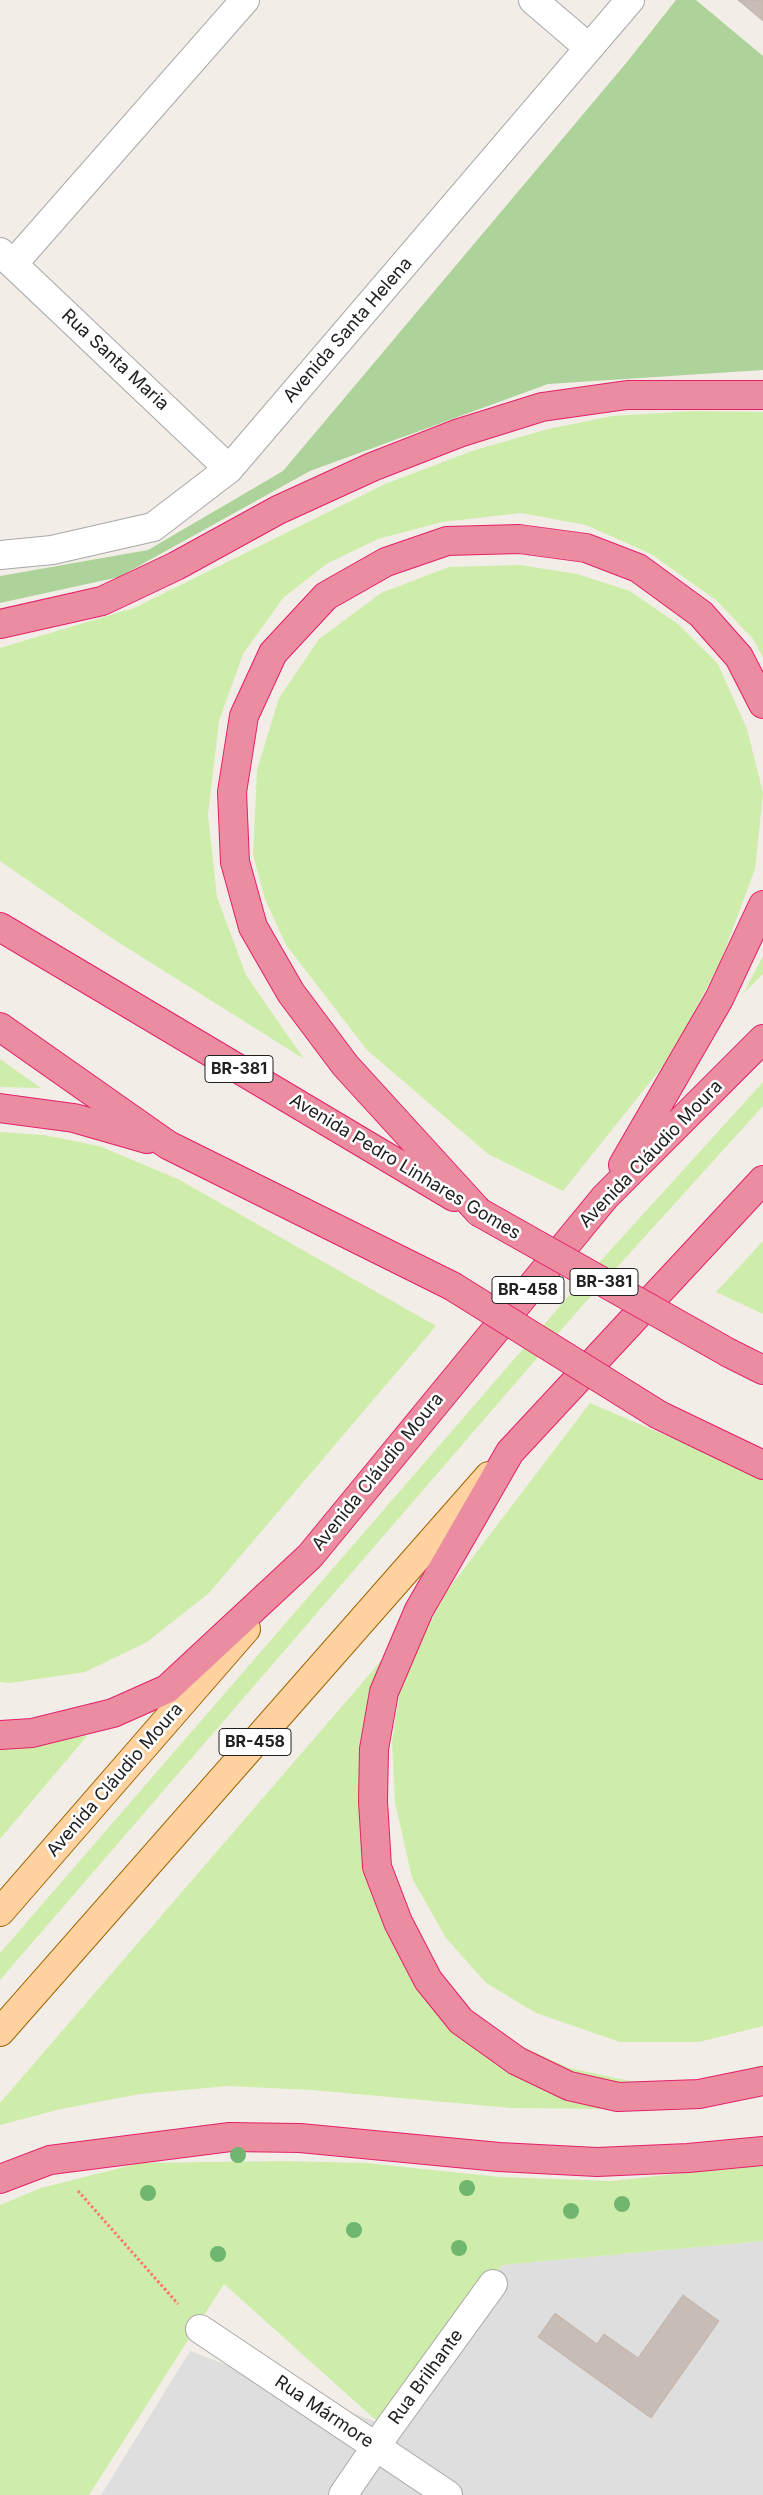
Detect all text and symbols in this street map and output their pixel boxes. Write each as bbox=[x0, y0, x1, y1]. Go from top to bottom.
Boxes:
street label: Avenida Santa Helena bbox=[279, 253, 417, 407]
street label: Rua Santa Maria bbox=[57, 305, 173, 415]
road number: BR-381 bbox=[205, 1056, 273, 1082]
street label: Avenida Cláudio Moura bbox=[575, 1076, 727, 1232]
street label: Avenida Pedro Linhares Gomes bbox=[286, 1089, 524, 1245]
road number: BR-381 bbox=[570, 1268, 638, 1295]
road number: BR-458 bbox=[492, 1276, 564, 1304]
street label: Avenida Cláudio Moura bbox=[308, 1389, 448, 1555]
street label: Avenida Cláudio Moura bbox=[42, 1699, 188, 1861]
road number: BR-458 bbox=[219, 1728, 291, 1755]
street label: Rua Brilhante bbox=[384, 2325, 468, 2429]
street label: Rua Mármore bbox=[271, 2371, 377, 2453]

